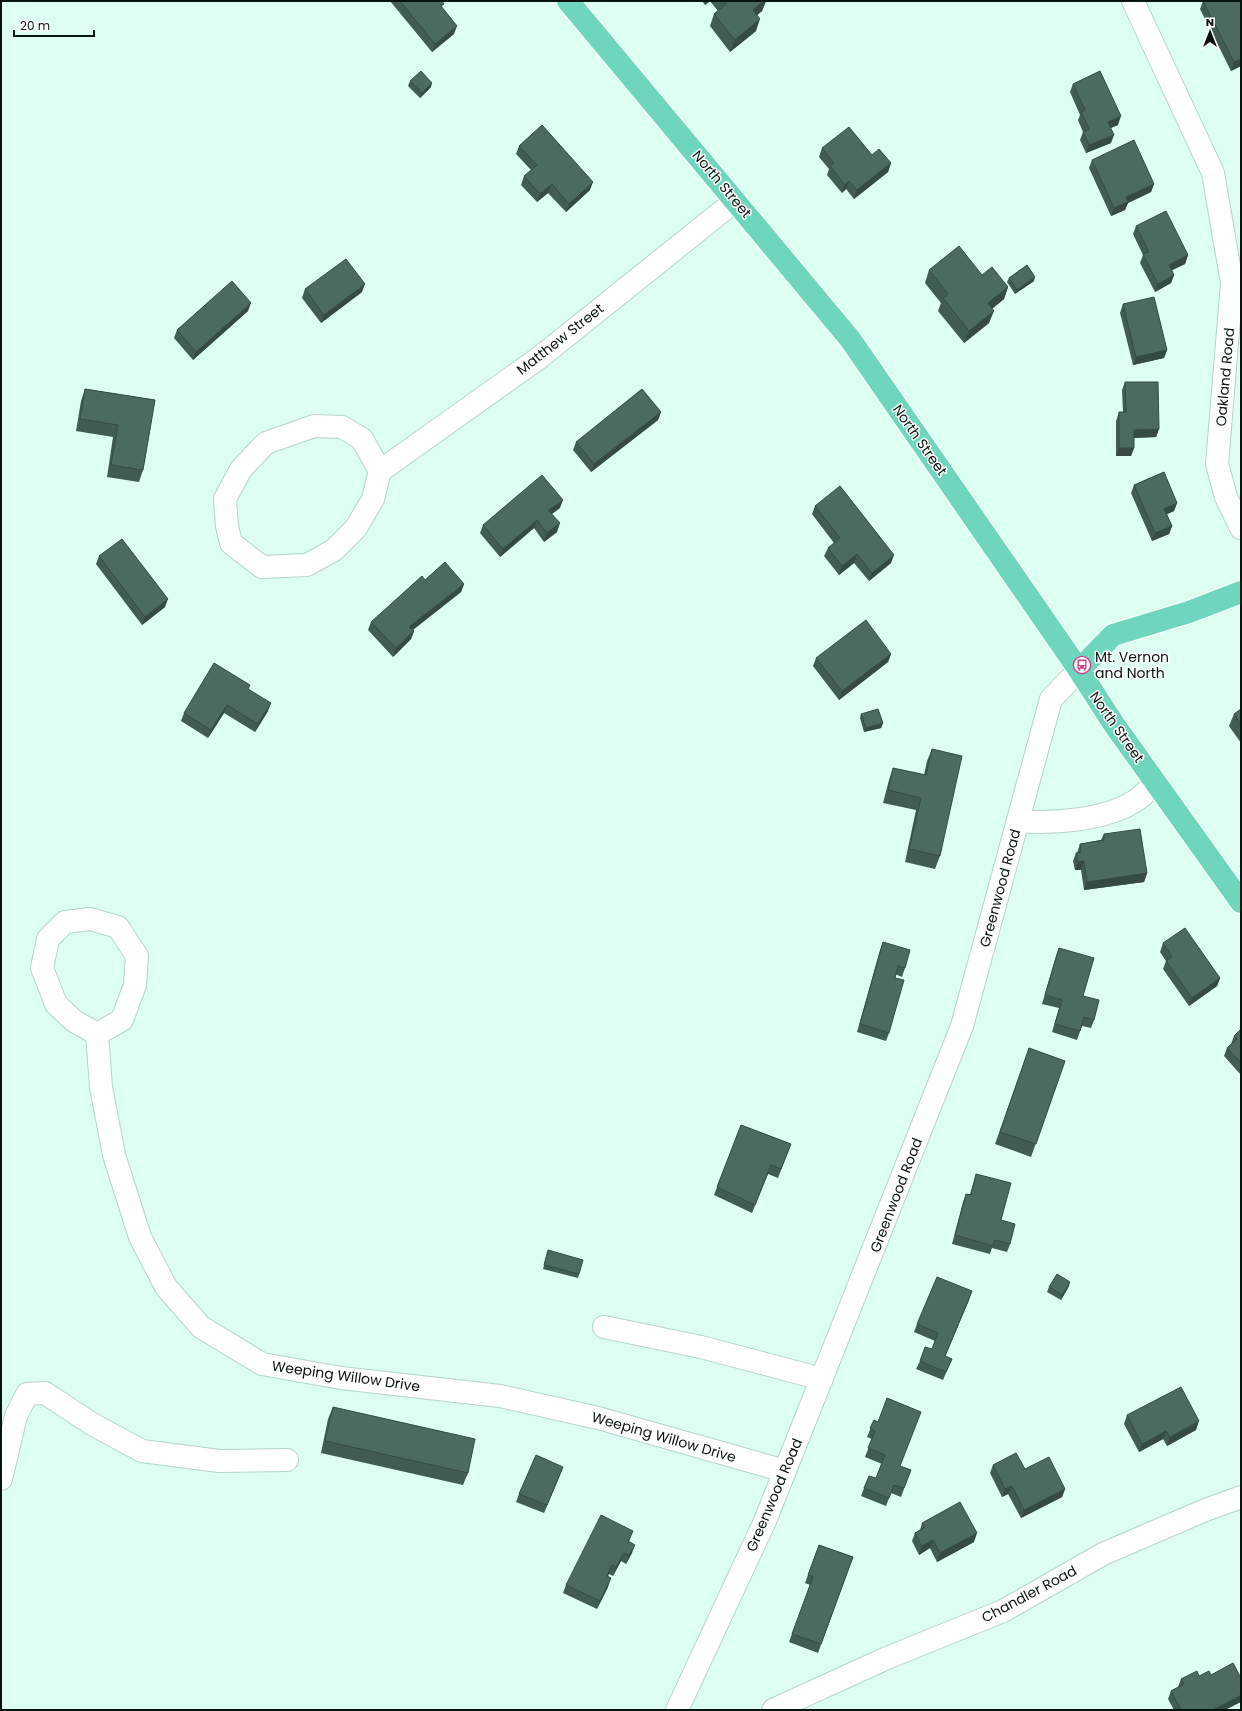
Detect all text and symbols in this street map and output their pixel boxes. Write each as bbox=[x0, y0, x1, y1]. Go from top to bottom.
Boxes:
scale bar bbox=[14, 12, 94, 38]
north arrow bbox=[1190, 12, 1230, 52]
text: N bbox=[1206, 14, 1214, 30]
text: 20 m bbox=[20, 17, 50, 34]
street label: North Street bbox=[688, 146, 756, 222]
street label: Matthew Street bbox=[512, 299, 608, 379]
street label: Oakland Road bbox=[1211, 327, 1239, 427]
street label: North Street bbox=[888, 400, 952, 480]
place label: Mt. Vernon and North bbox=[1095, 647, 1169, 683]
bus stop icon: Mt. Vernon and North bbox=[1072, 655, 1092, 675]
street label: North Street bbox=[1085, 687, 1149, 767]
street label: Greenwood Road bbox=[975, 827, 1025, 949]
street label: Greenwood Road bbox=[865, 1135, 927, 1255]
street label: Weeping Willow Drive bbox=[271, 1356, 422, 1396]
street label: Weeping Willow Drive bbox=[589, 1407, 739, 1467]
street label: Greenwood Road bbox=[741, 1435, 807, 1555]
street label: Chandler Road bbox=[978, 1560, 1080, 1628]

